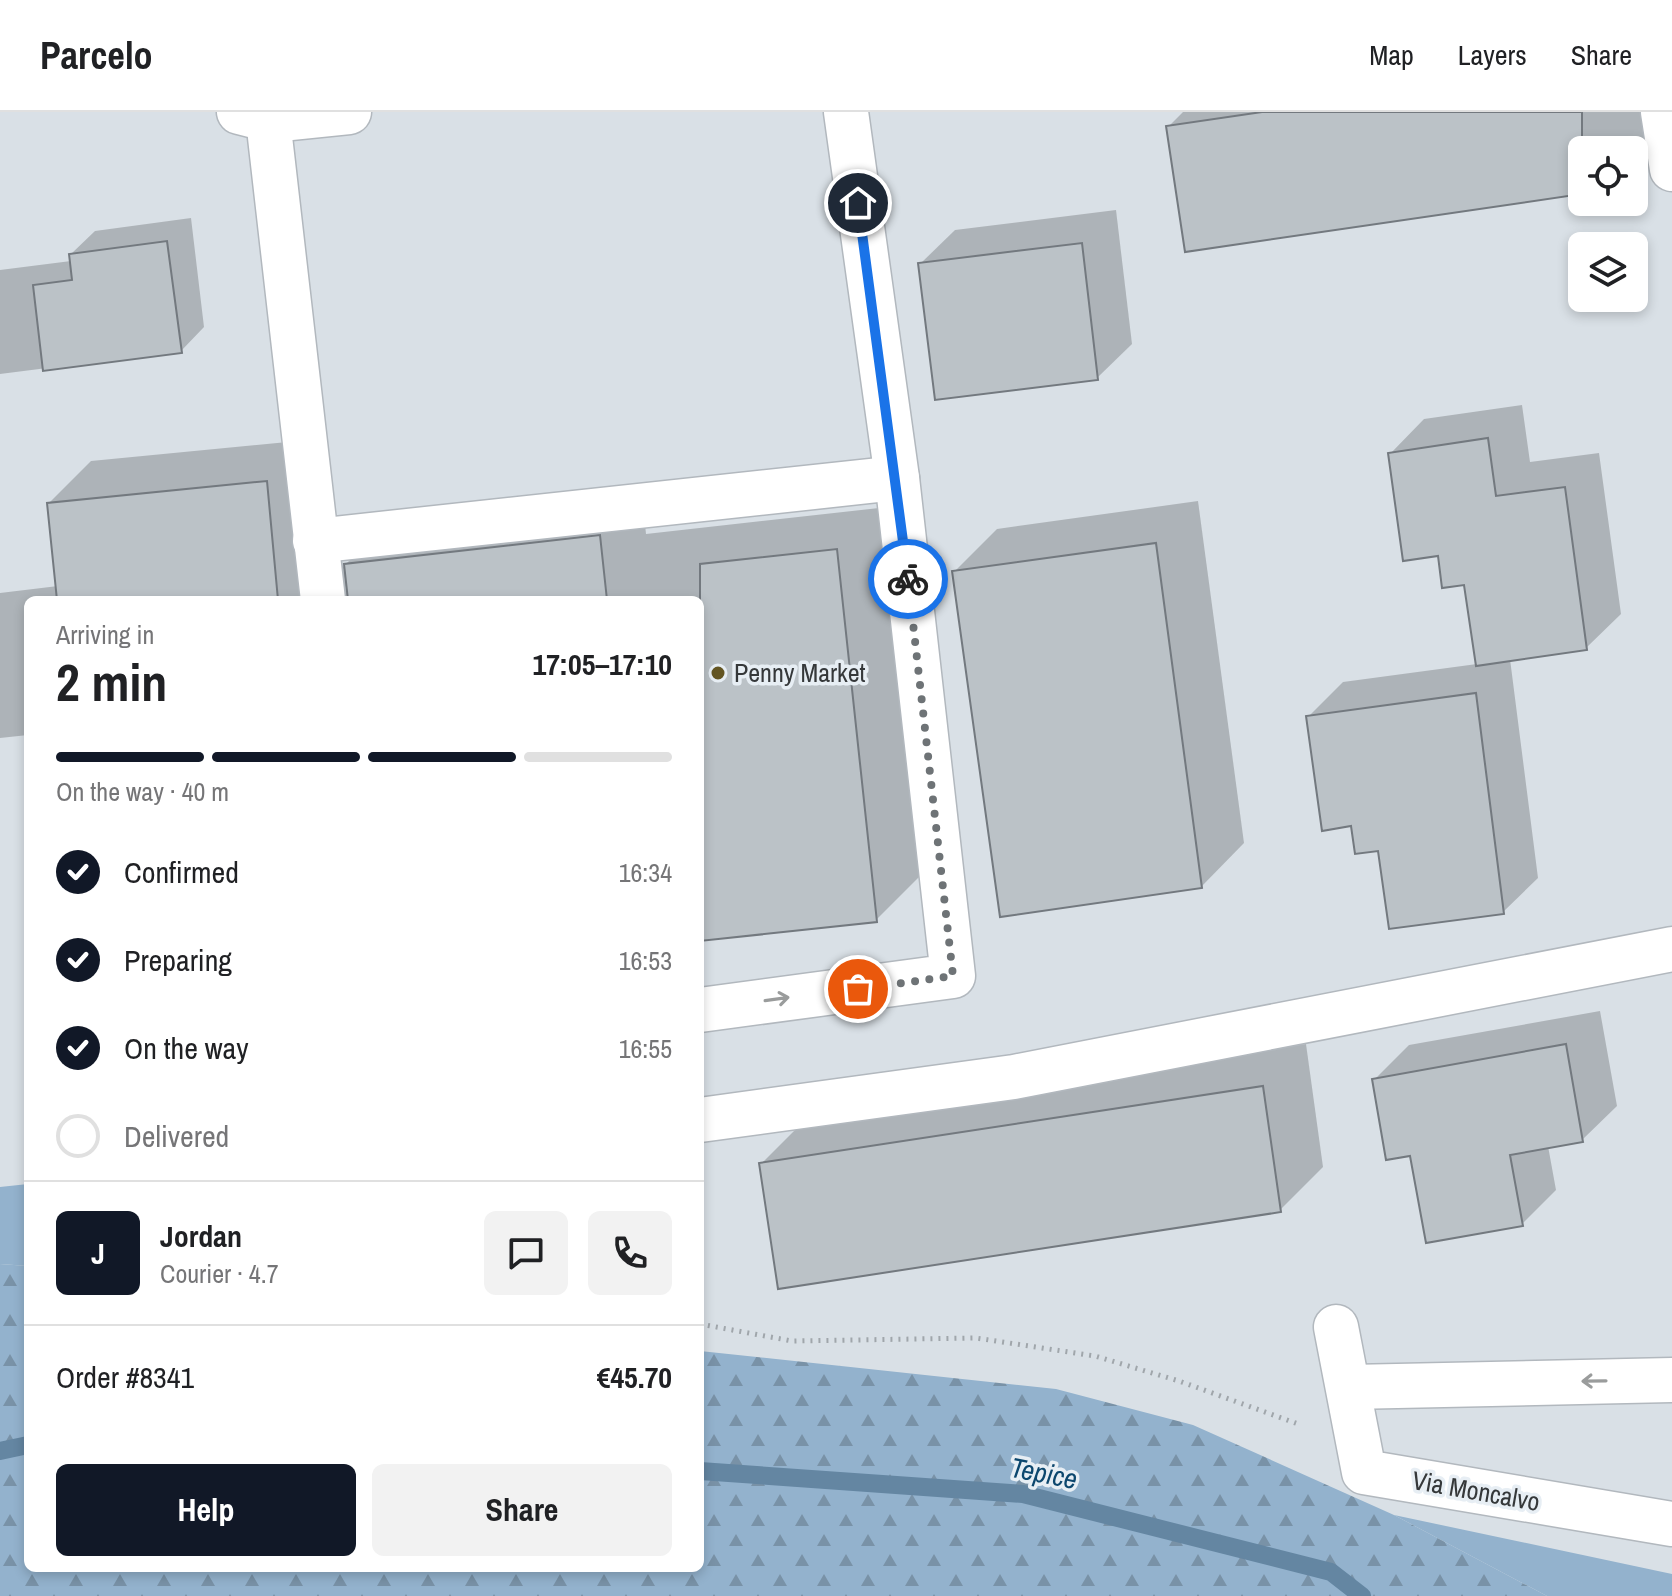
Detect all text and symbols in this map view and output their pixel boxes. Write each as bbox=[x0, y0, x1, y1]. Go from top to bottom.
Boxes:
text: Parcelo bbox=[40, 30, 153, 81]
text: Map bbox=[1369, 36, 1414, 74]
text: Layers bbox=[1458, 36, 1527, 74]
text: Share bbox=[1571, 36, 1632, 74]
map controls bbox=[1568, 136, 1648, 312]
button: locate bbox=[1568, 136, 1648, 216]
pin bbox=[824, 169, 892, 237]
icon: home bbox=[836, 181, 880, 225]
button: layers bbox=[1568, 232, 1648, 312]
courier bbox=[868, 539, 948, 619]
icon: bike bbox=[886, 557, 930, 601]
text: Arriving in bbox=[56, 617, 154, 652]
text: 17:05–17:10 bbox=[533, 644, 672, 684]
text: 2 min bbox=[56, 647, 167, 717]
place label: Penny Market bbox=[734, 655, 866, 690]
marker: Penny Market bbox=[709, 664, 727, 682]
text: On the way · 40 m bbox=[56, 774, 229, 809]
icon: check bbox=[56, 850, 100, 894]
text: Confirmed bbox=[124, 852, 239, 892]
text: 16:34 bbox=[619, 855, 672, 890]
icon: check bbox=[56, 938, 100, 982]
text: Preparing bbox=[124, 940, 232, 980]
text: 16:53 bbox=[619, 943, 672, 978]
pin bbox=[824, 955, 892, 1023]
icon: bag bbox=[836, 967, 880, 1011]
one-way arrow bbox=[764, 991, 789, 1006]
icon: check bbox=[56, 1026, 100, 1070]
text: On the way bbox=[124, 1028, 248, 1068]
text: 16:55 bbox=[619, 1031, 672, 1066]
text: Delivered bbox=[124, 1116, 229, 1156]
button: chat bbox=[484, 1211, 568, 1295]
button: phone bbox=[588, 1211, 672, 1295]
text: Jordan bbox=[160, 1216, 242, 1256]
text: J bbox=[91, 1233, 105, 1273]
text: Courier · 4.7 bbox=[160, 1256, 279, 1291]
text: Order #8341 bbox=[56, 1357, 194, 1397]
text: €45.70 bbox=[597, 1357, 672, 1397]
one-way arrow bbox=[1581, 1373, 1608, 1388]
water label: Tepice bbox=[1007, 1448, 1081, 1498]
street label: Via Moncalvo bbox=[1410, 1462, 1543, 1519]
button: Help bbox=[56, 1464, 356, 1556]
button: Share bbox=[372, 1464, 672, 1556]

